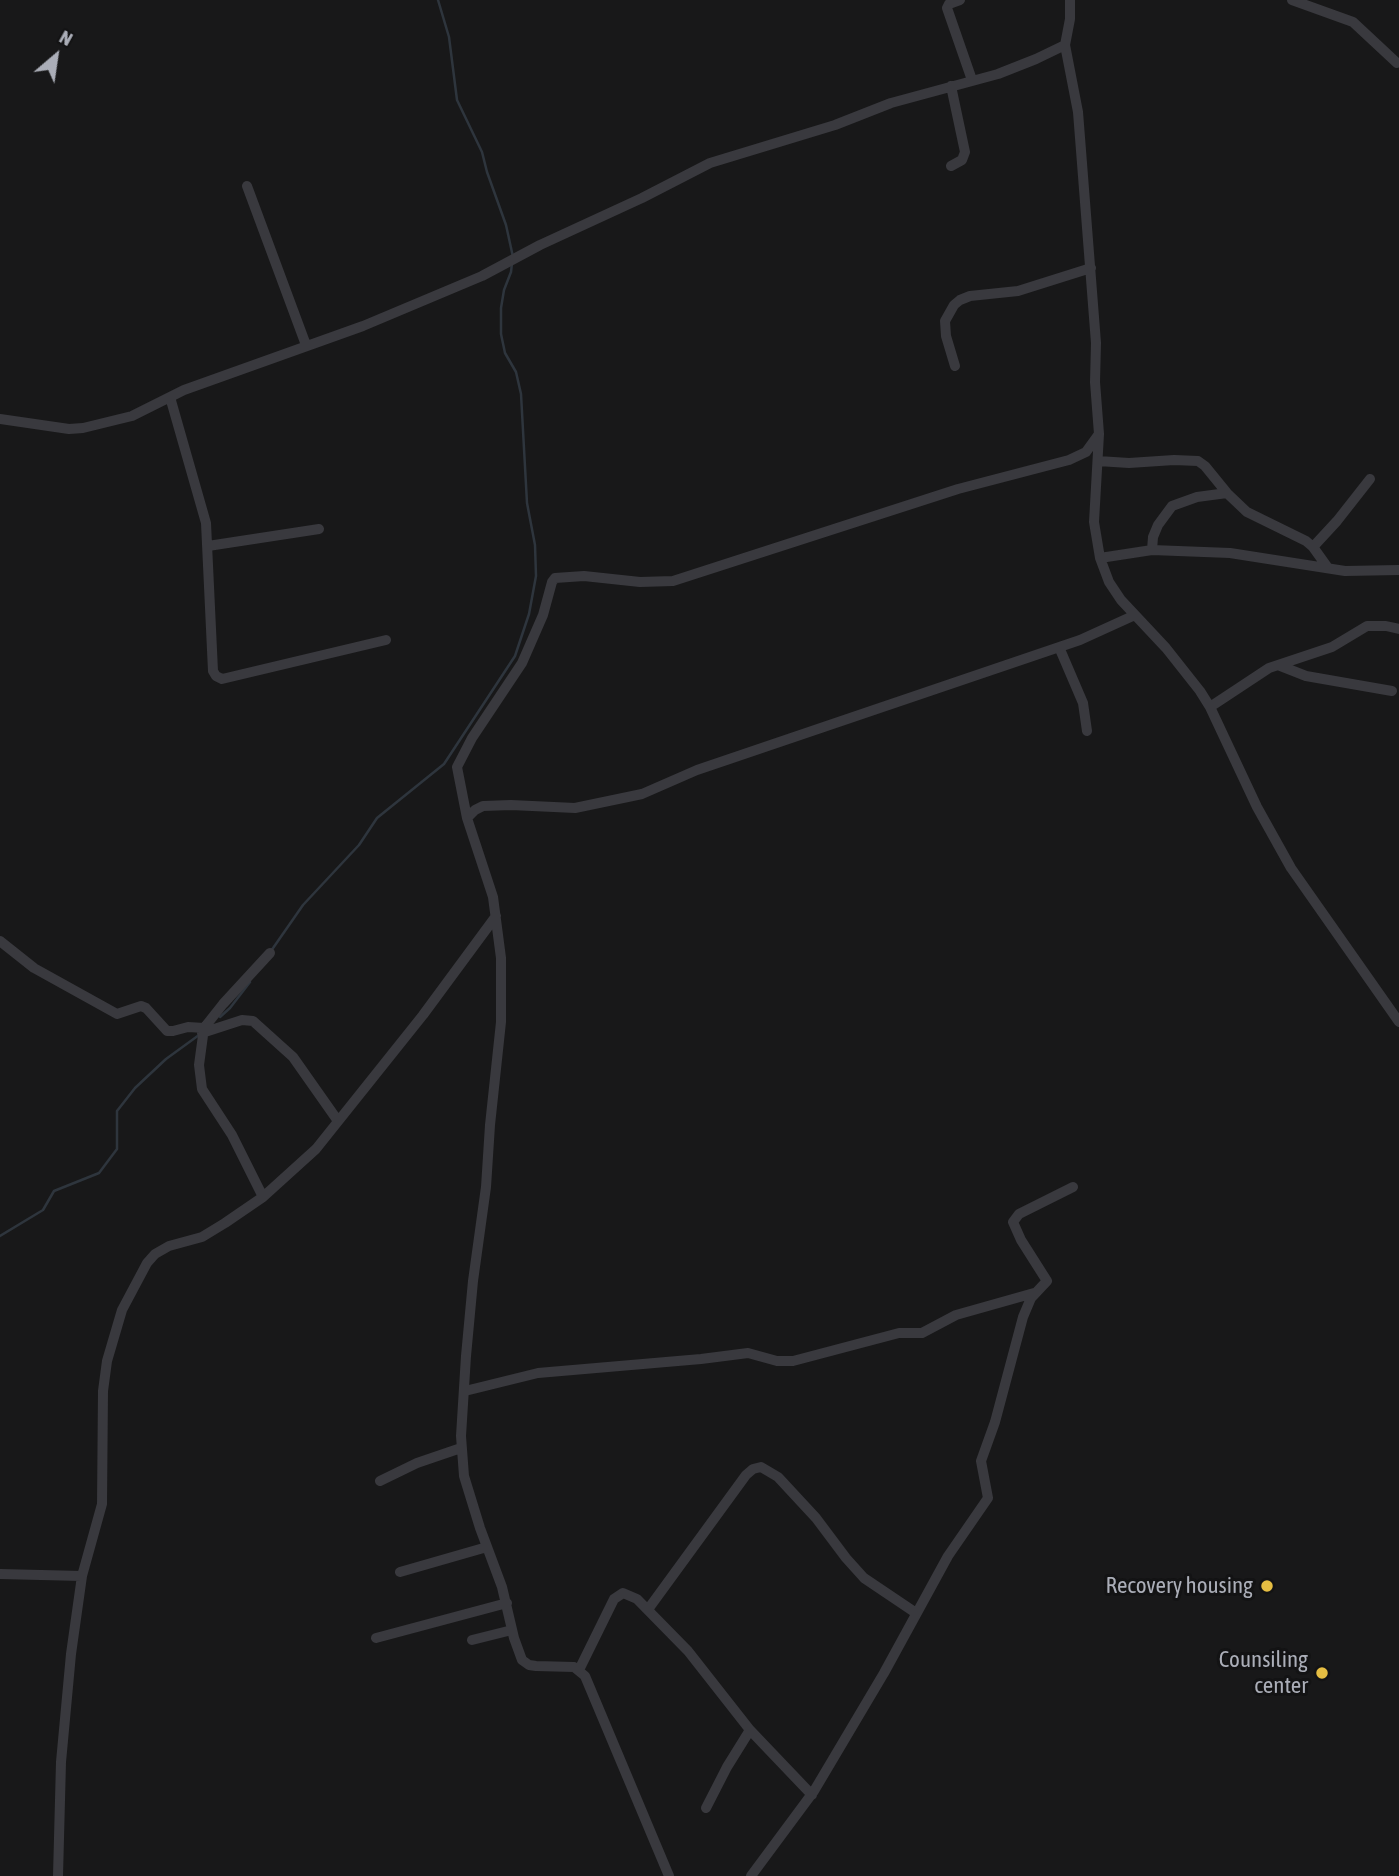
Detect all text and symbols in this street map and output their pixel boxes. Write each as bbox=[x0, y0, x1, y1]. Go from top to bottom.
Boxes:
north arrow bbox=[21, 21, 91, 91]
text: N bbox=[56, 25, 76, 50]
place label: Recovery housing bbox=[1105, 1572, 1253, 1600]
marker: Recovery housing bbox=[1259, 1578, 1275, 1594]
place label: Counsiling center bbox=[1219, 1646, 1308, 1700]
marker: Counsiling center bbox=[1314, 1665, 1330, 1681]

